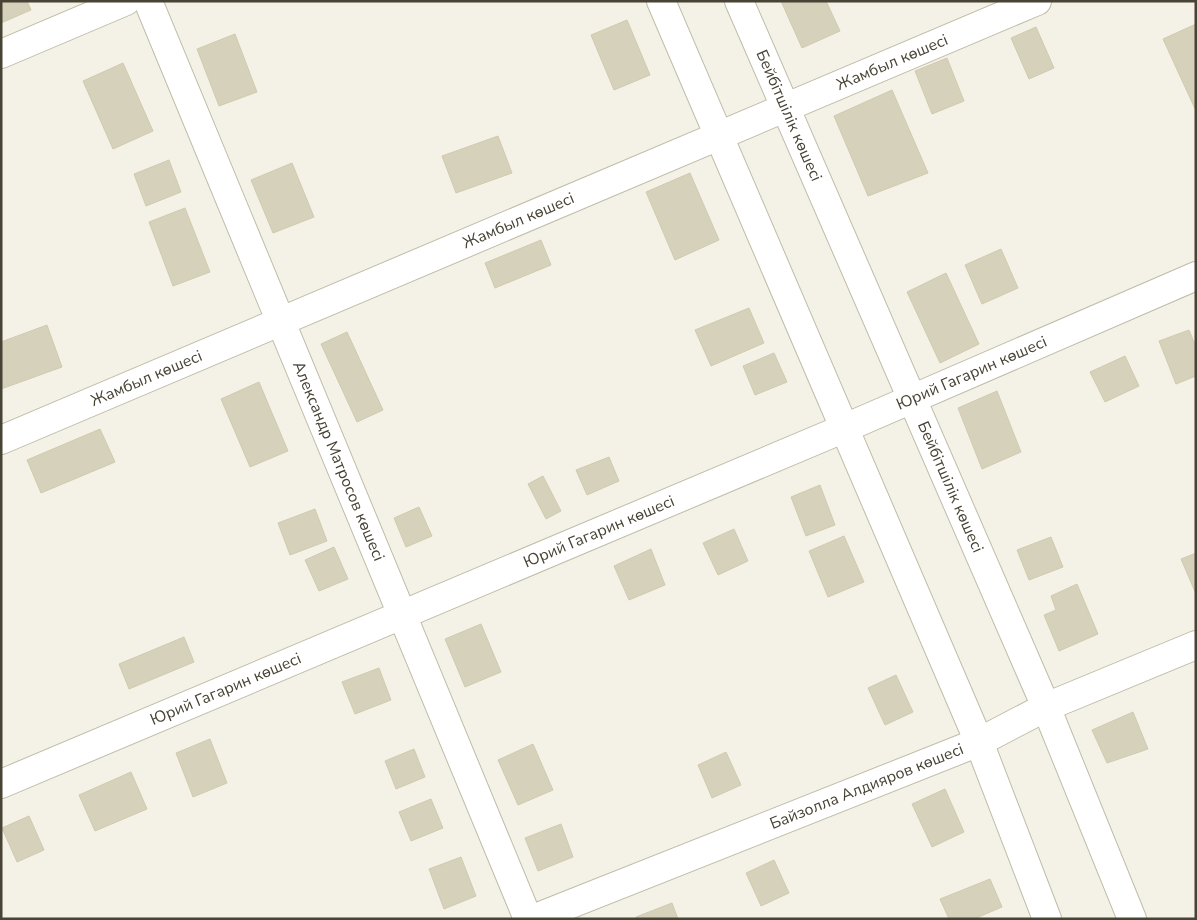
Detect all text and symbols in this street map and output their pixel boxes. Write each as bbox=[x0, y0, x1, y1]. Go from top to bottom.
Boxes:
street label: Жамбыл көшесі bbox=[833, 29, 951, 96]
street label: Бейбітшілік көшесі bbox=[751, 46, 827, 185]
street label: Жамбыл көшесі bbox=[459, 187, 578, 254]
street label: Юрий Гагарин көшесі bbox=[893, 331, 1050, 415]
street label: Жамбыл көшесі bbox=[87, 345, 206, 412]
street label: Александр Матросов көшесі bbox=[287, 358, 390, 564]
street label: Бейбітшілік көшесі bbox=[912, 418, 989, 556]
street label: Юрий Гагарин көшесі bbox=[520, 490, 678, 573]
street label: Юрий Гагарин көшесі bbox=[147, 648, 305, 731]
street label: Байзолла Алдияров көшесі bbox=[767, 738, 967, 835]

